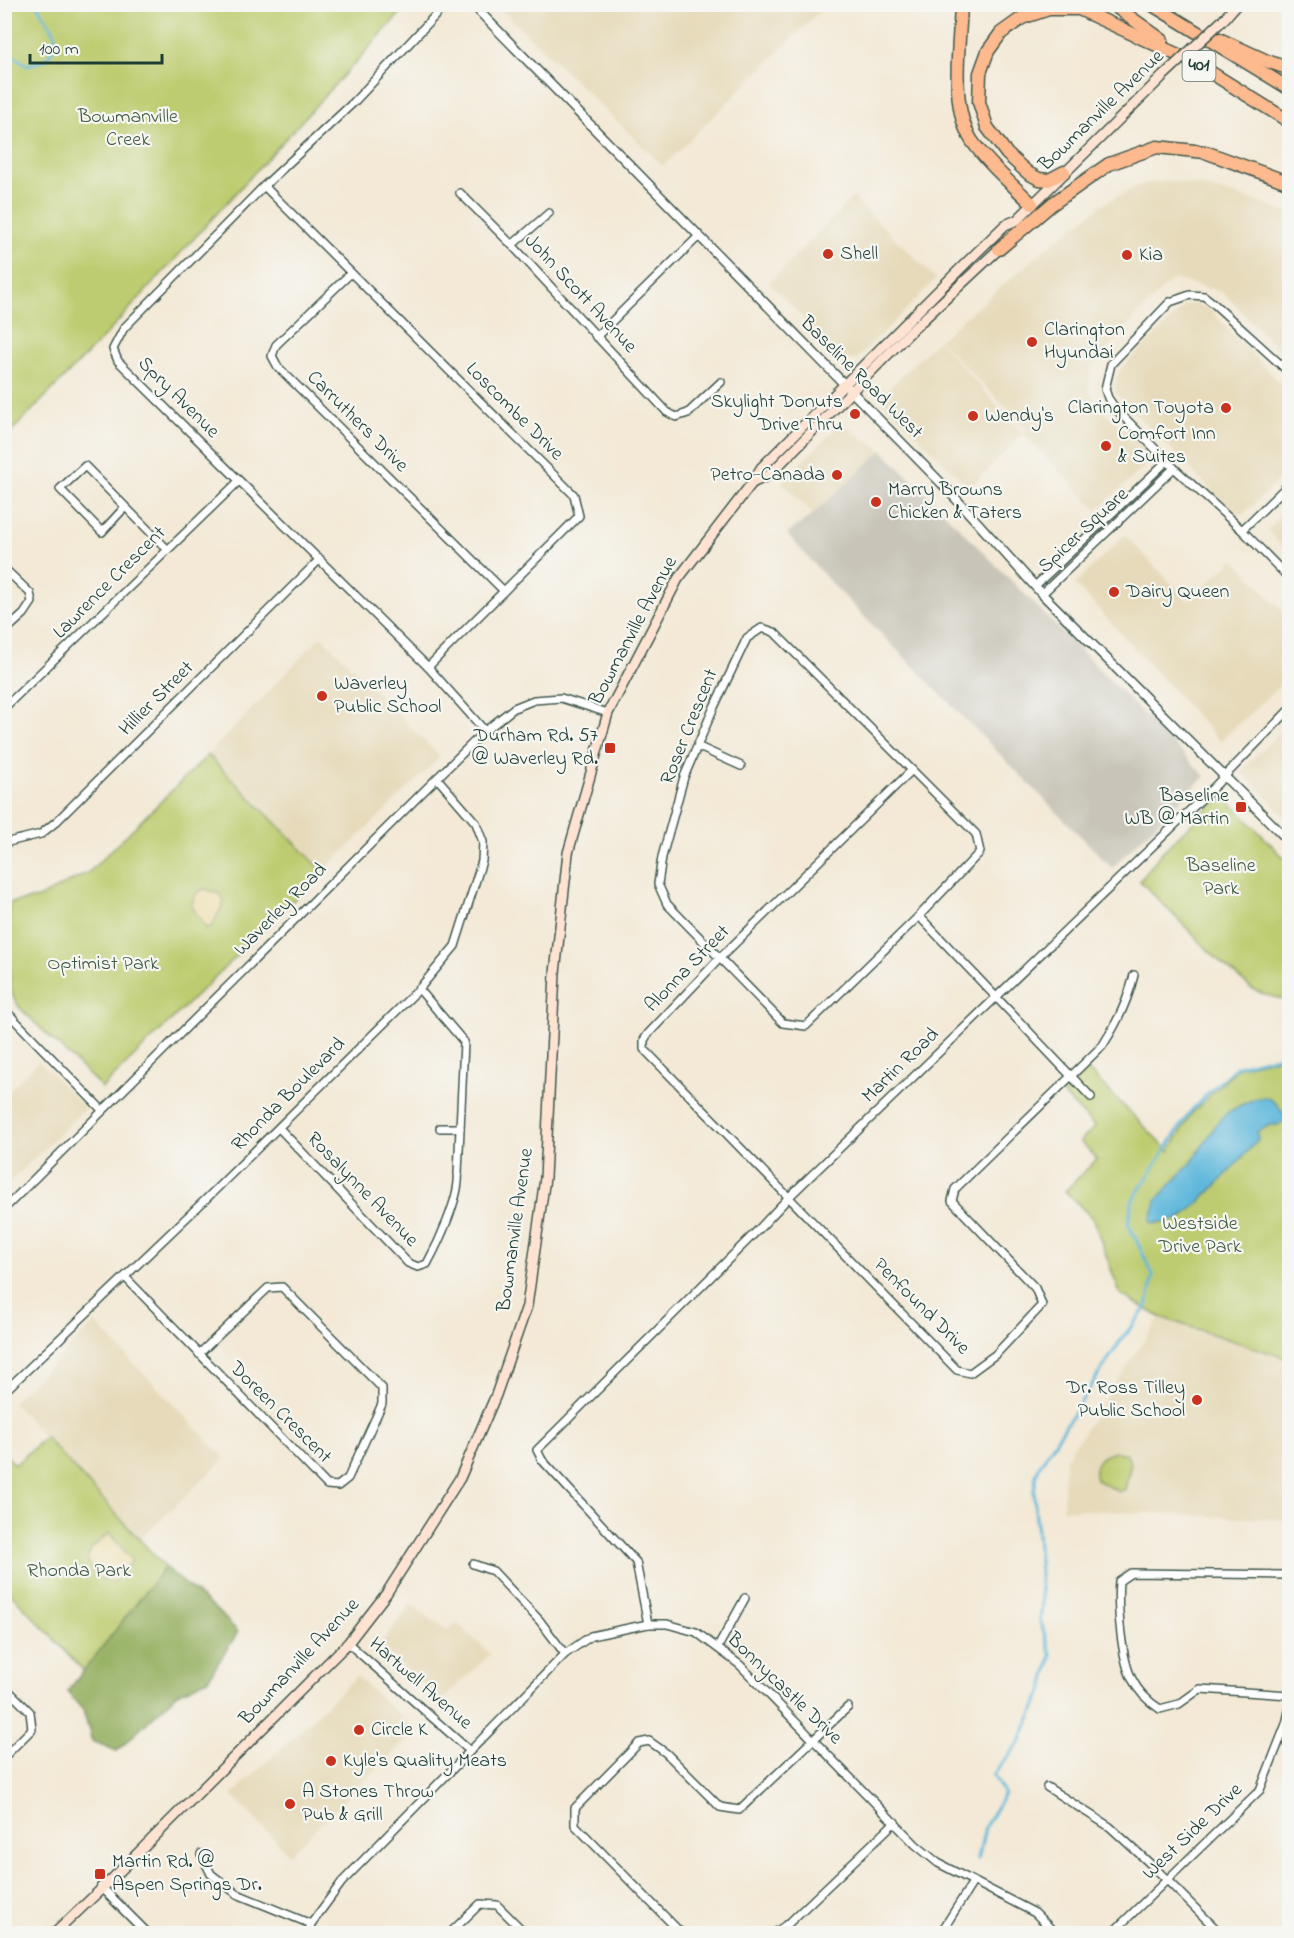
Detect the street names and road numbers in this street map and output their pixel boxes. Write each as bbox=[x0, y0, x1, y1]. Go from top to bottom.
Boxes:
street label: Bowmanville Avenue bbox=[1032, 43, 1171, 179]
road number: 401 bbox=[1182, 51, 1216, 81]
street label: John Scott Avenue bbox=[517, 228, 643, 360]
street label: Baseline Road West bbox=[792, 309, 929, 446]
street label: Spry Avenue bbox=[130, 350, 226, 446]
street label: Loscombe Drive bbox=[458, 356, 570, 468]
street label: Carruthers Drive bbox=[299, 364, 415, 480]
street label: Spicer Square bbox=[1032, 481, 1136, 581]
street label: Lawrence Crescent bbox=[47, 520, 173, 646]
street label: Bowmanville Avenue bbox=[582, 551, 686, 712]
street label: Hillier Street bbox=[113, 655, 201, 743]
street label: Roser Crescent bbox=[654, 665, 726, 789]
street label: Waverley Road bbox=[228, 857, 334, 963]
street label: Alonna Street bbox=[639, 918, 738, 1019]
street label: Martin Road bbox=[856, 1022, 946, 1110]
street label: Rhonda Boulevard bbox=[225, 1031, 353, 1159]
street label: Rosalynne Avenue bbox=[299, 1126, 425, 1254]
street label: Bowmanville Avenue bbox=[490, 1146, 542, 1315]
street label: Penfound Drive bbox=[866, 1252, 976, 1362]
street label: Doreen Crescent bbox=[221, 1354, 338, 1471]
street label: Bowmanville Avenue bbox=[232, 1592, 367, 1733]
street label: Bonnycastle Drive bbox=[719, 1625, 848, 1752]
street label: Hartwell Avenue bbox=[362, 1631, 478, 1737]
street label: West Side Drive bbox=[1136, 1776, 1250, 1888]

